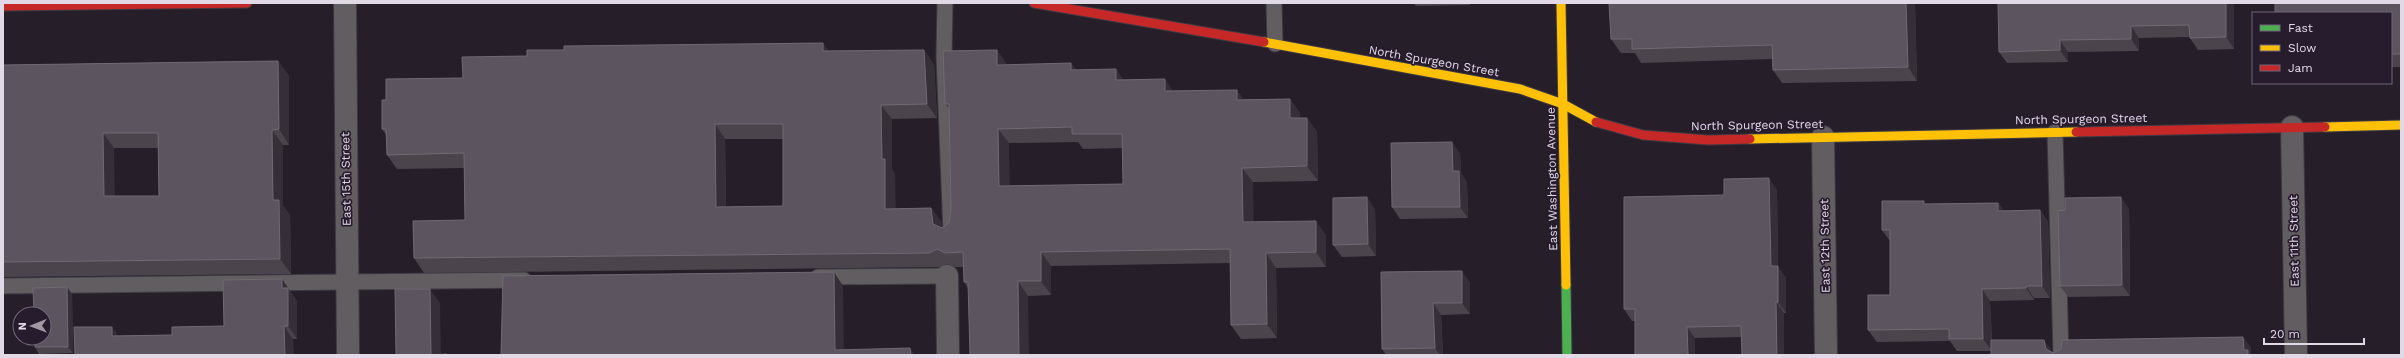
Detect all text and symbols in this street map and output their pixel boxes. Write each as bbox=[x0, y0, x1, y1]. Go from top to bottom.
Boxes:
legend bbox=[2252, 12, 2392, 84]
text: Fast bbox=[2288, 21, 2313, 35]
text: Slow bbox=[2288, 41, 2316, 55]
street label: North Spurgeon Street bbox=[1368, 43, 1500, 79]
text: Jam bbox=[2288, 61, 2313, 75]
street label: East Washington Avenue bbox=[1544, 107, 1560, 251]
street label: North Spurgeon Street bbox=[2015, 111, 2147, 127]
street label: North Spurgeon Street bbox=[1691, 117, 1823, 133]
street label: East 15th Street bbox=[338, 132, 354, 226]
street label: East 11th Street bbox=[2286, 195, 2302, 287]
street label: East 12th Street bbox=[1817, 199, 1833, 293]
north arrow bbox=[12, 306, 52, 346]
scale bar bbox=[2264, 320, 2364, 346]
text: N bbox=[16, 322, 29, 330]
text: 20 m bbox=[2270, 327, 2300, 341]

